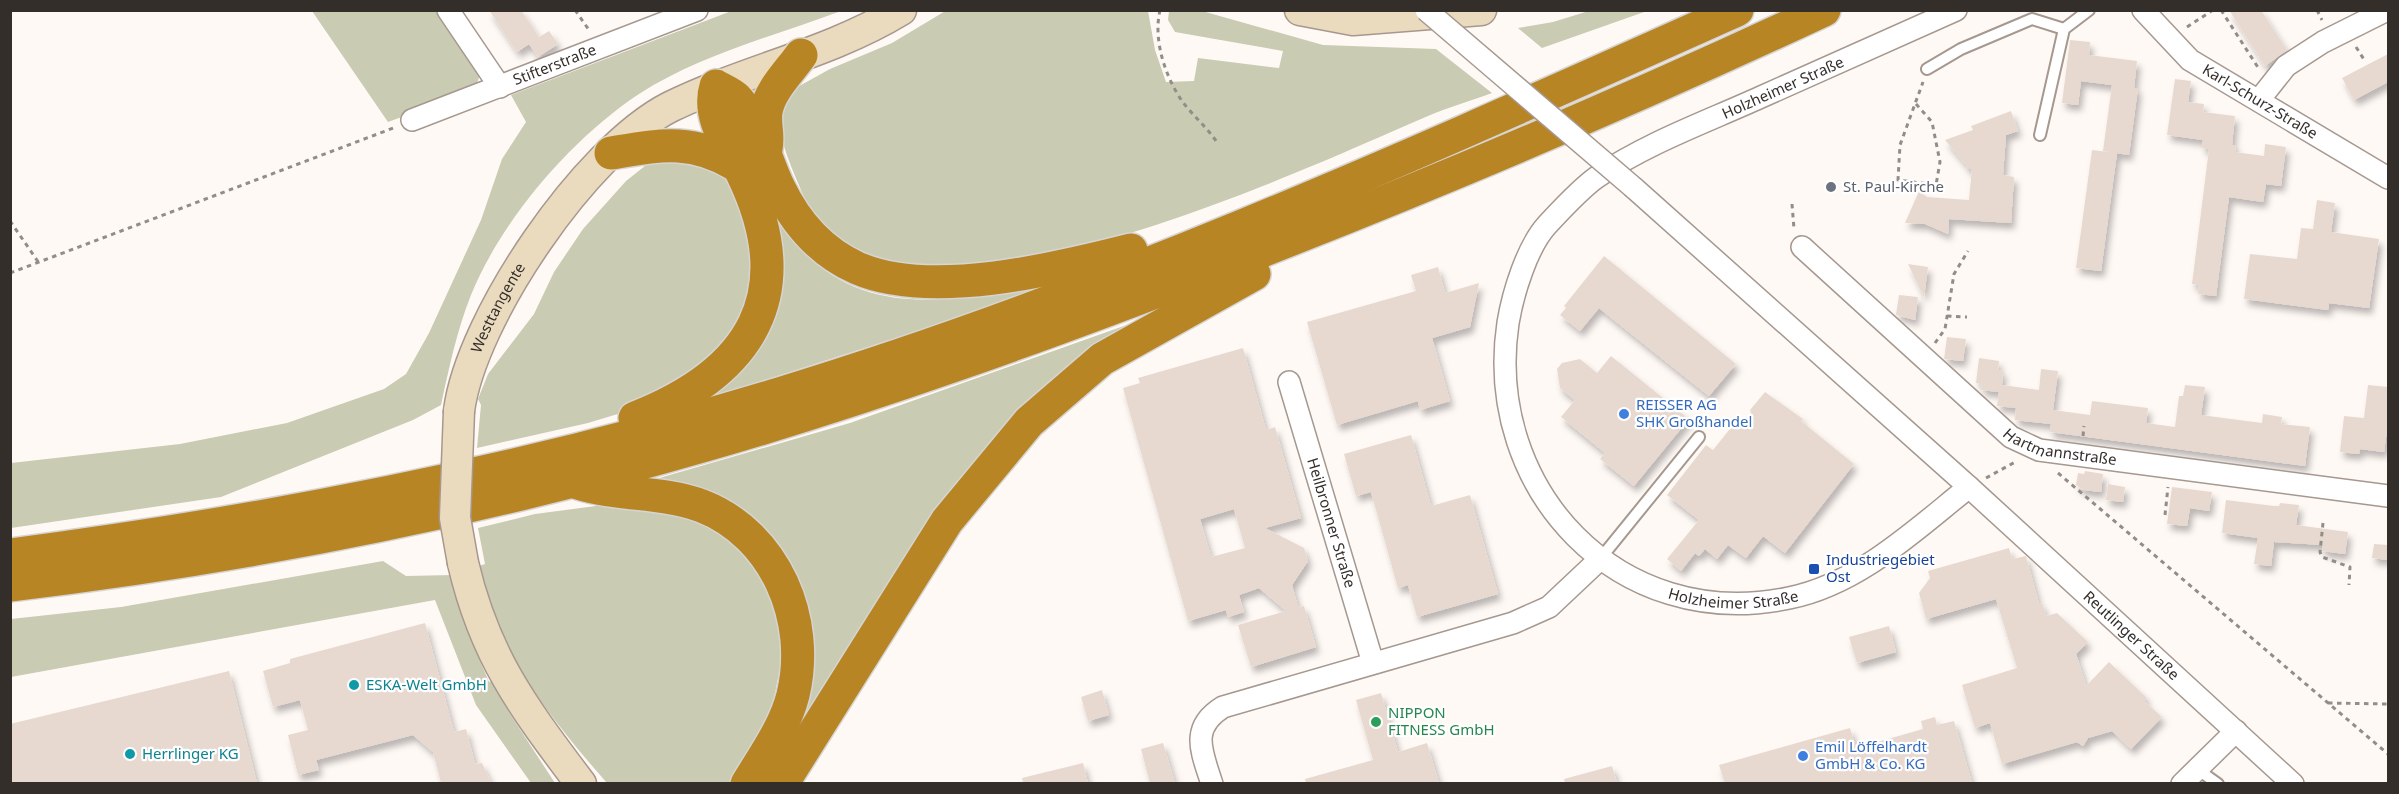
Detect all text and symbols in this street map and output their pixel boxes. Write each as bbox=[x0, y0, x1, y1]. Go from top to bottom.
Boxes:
street label: Stifterstraße bbox=[510, 39, 599, 89]
street label: Holzheimer Straße bbox=[1719, 51, 1847, 123]
street label: Karl-Schurz-Straße bbox=[2199, 59, 2322, 143]
place label: St. Paul-Kirche bbox=[1843, 176, 1944, 196]
marker: St. Paul-Kirche bbox=[1824, 180, 1838, 194]
street label: Westtangente bbox=[466, 259, 529, 355]
place label: REISSER AG SHK Großhandel bbox=[1636, 394, 1752, 431]
marker: REISSER AG SHK Großhandel bbox=[1617, 407, 1631, 421]
street label: Hartmannstraße bbox=[1999, 423, 2118, 469]
street label: Heilbronner Straße bbox=[1303, 455, 1361, 590]
place label: Industriegebiet Ost bbox=[1826, 549, 1935, 586]
marker: Industriegebiet Ost bbox=[1807, 562, 1821, 576]
street label: Holzheimer Straße bbox=[1666, 583, 1800, 613]
street label: Reutlinger Straße bbox=[2080, 586, 2184, 684]
place label: ESKA-Welt GmbH bbox=[366, 674, 487, 694]
marker: ESKA-Welt GmbH bbox=[347, 678, 361, 692]
place label: NIPPON FITNESS GmbH bbox=[1388, 702, 1495, 739]
marker: NIPPON FITNESS GmbH bbox=[1369, 715, 1383, 729]
place label: Emil Löffelhardt GmbH & Co. KG bbox=[1815, 736, 1927, 773]
place label: Herrlinger KG bbox=[142, 743, 239, 763]
marker: Herrlinger KG bbox=[123, 747, 137, 761]
marker: Emil Löffelhardt GmbH & Co. KG bbox=[1796, 749, 1810, 763]

